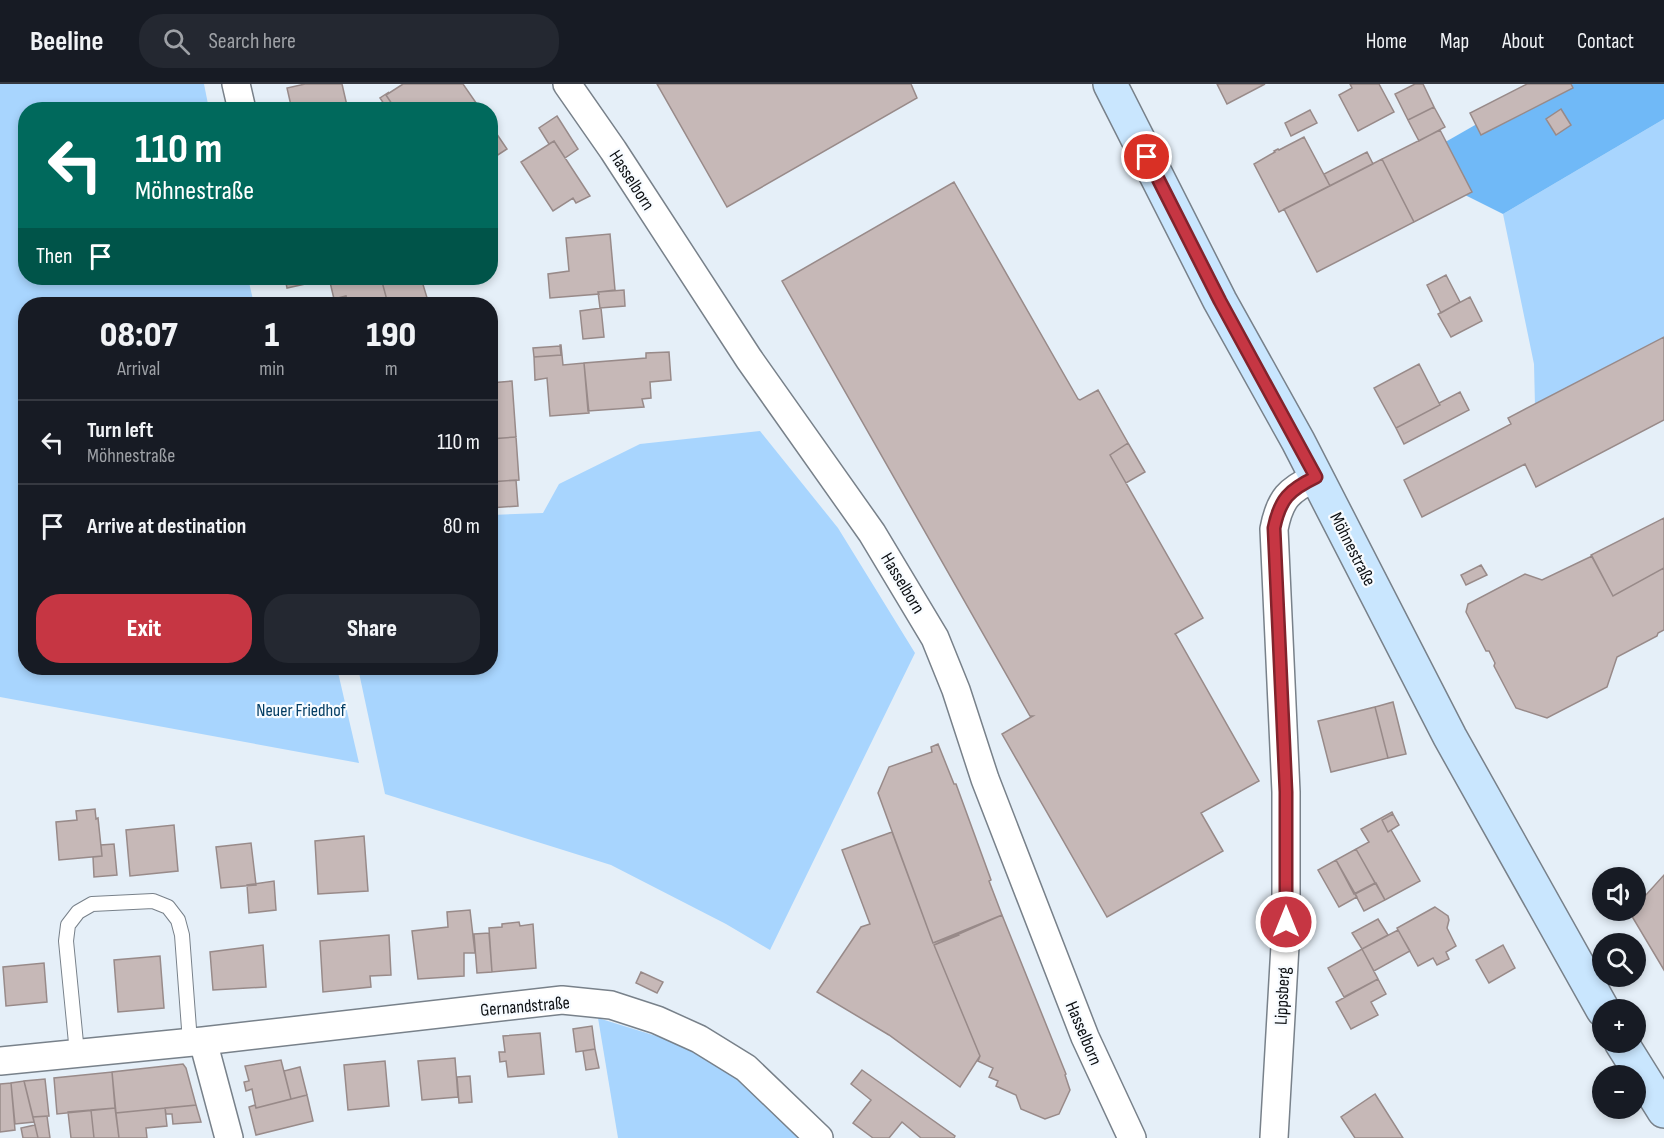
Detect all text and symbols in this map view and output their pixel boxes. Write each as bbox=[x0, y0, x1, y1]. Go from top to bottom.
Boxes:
search box bbox=[139, 14, 559, 68]
text: Beeline bbox=[30, 25, 103, 58]
icon: search bbox=[160, 25, 193, 58]
text: Search here bbox=[208, 28, 296, 55]
text: Home bbox=[1366, 29, 1407, 54]
text: Map bbox=[1440, 29, 1469, 54]
text: About bbox=[1502, 29, 1544, 54]
text: Contact bbox=[1577, 29, 1634, 54]
text: 110 m bbox=[135, 124, 222, 175]
icon: left bbox=[36, 126, 114, 204]
pin bbox=[1121, 131, 1172, 182]
icon: arrive bbox=[1130, 140, 1163, 173]
street label: Hasselborn bbox=[604, 146, 659, 214]
text: Möhnestraße bbox=[135, 175, 254, 207]
icon: arrive bbox=[84, 240, 117, 273]
text: Then bbox=[36, 243, 72, 270]
text: 08:07 bbox=[100, 314, 178, 357]
text: 1 bbox=[265, 314, 279, 357]
text: 190 bbox=[366, 314, 416, 357]
text: Arrival bbox=[117, 357, 160, 381]
text: min bbox=[259, 357, 284, 381]
text: m bbox=[385, 357, 398, 381]
text: Turn left bbox=[87, 417, 153, 444]
icon: left bbox=[36, 426, 69, 459]
text: 110 m bbox=[437, 429, 480, 456]
text: Möhnestraße bbox=[87, 444, 175, 468]
street label: Möhnestraße bbox=[1325, 509, 1380, 589]
icon: arrive bbox=[36, 510, 69, 543]
text: Arrive at destination bbox=[87, 513, 246, 540]
text: 80 m bbox=[443, 513, 480, 540]
street label: Hasselborn bbox=[876, 549, 929, 617]
button: Exit bbox=[36, 594, 252, 663]
button: Share bbox=[264, 594, 480, 663]
park label: Neuer Friedhof bbox=[256, 700, 347, 721]
map controls bbox=[1592, 867, 1646, 1119]
button: sound bbox=[1592, 867, 1646, 921]
position arrow bbox=[1254, 890, 1318, 954]
button: search bbox=[1592, 933, 1646, 987]
street label: Lippsberg bbox=[1270, 967, 1295, 1026]
street label: Gernandstraße bbox=[479, 992, 571, 1021]
street label: Hasselborn bbox=[1061, 998, 1106, 1068]
button: + bbox=[1592, 999, 1646, 1053]
button: − bbox=[1592, 1065, 1646, 1119]

